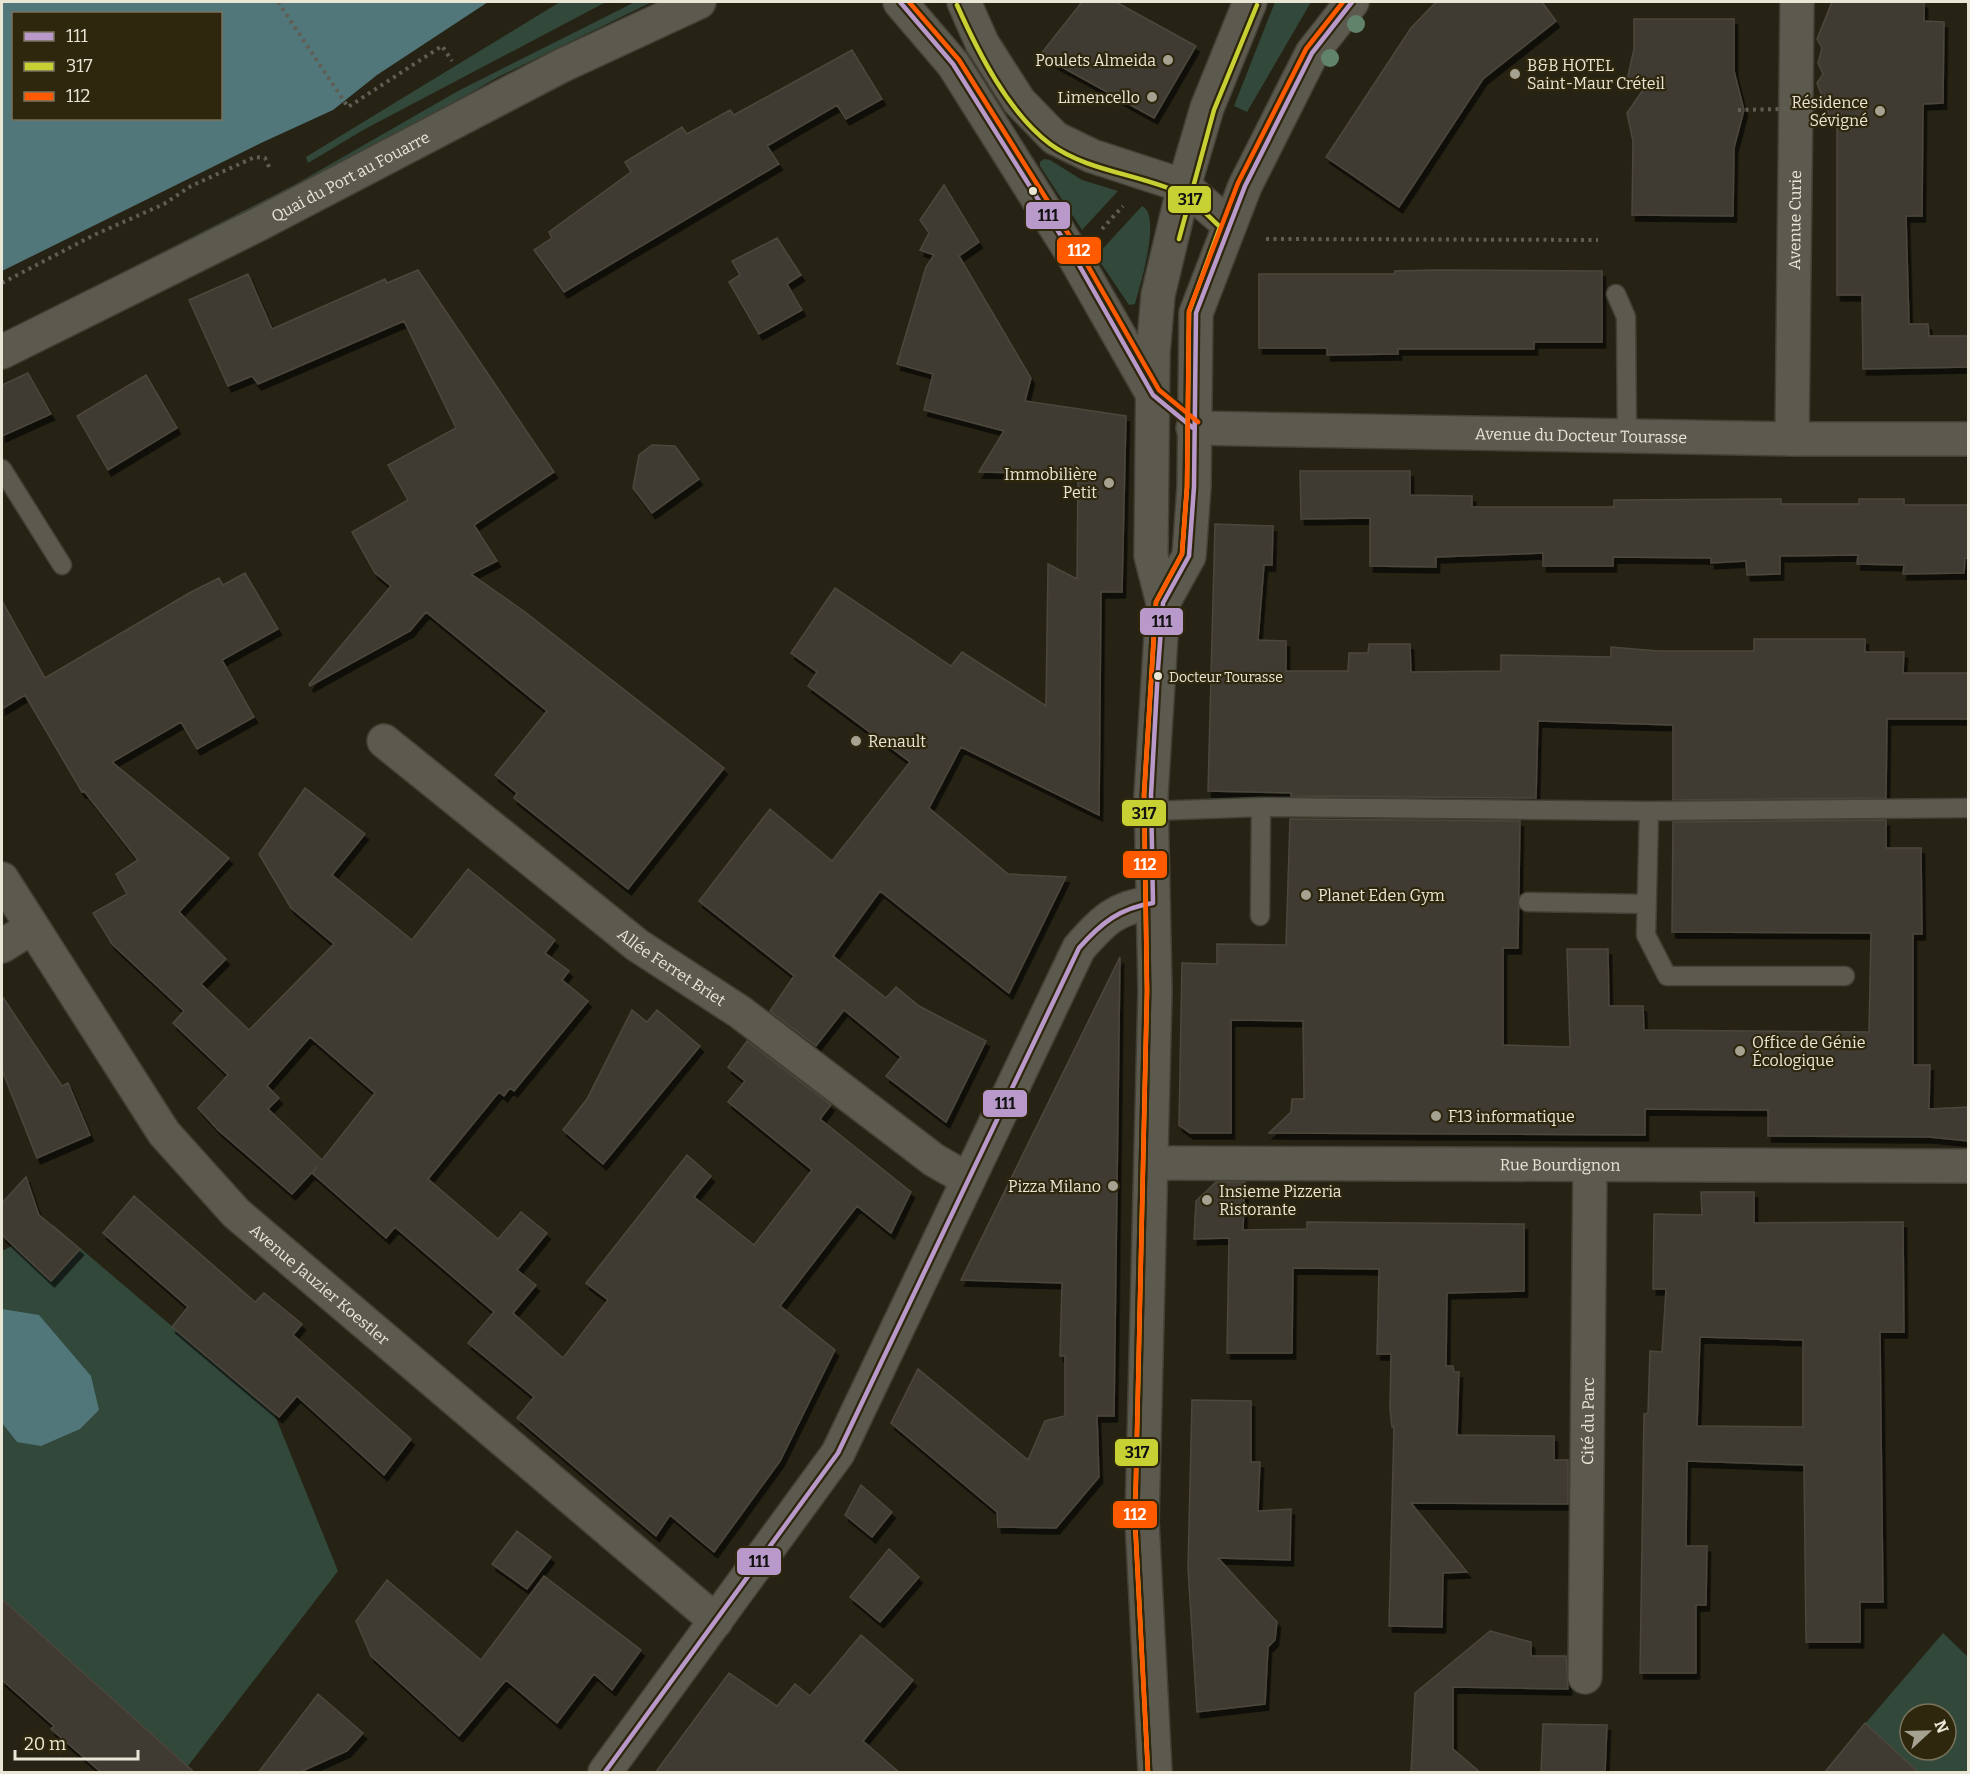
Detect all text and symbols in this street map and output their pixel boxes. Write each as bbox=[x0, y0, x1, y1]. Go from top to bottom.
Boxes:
legend bbox=[12, 12, 222, 120]
text: 111 bbox=[66, 25, 89, 47]
place label: Poulets Almeida bbox=[1035, 51, 1156, 70]
marker: Poulets Almeida bbox=[1161, 53, 1175, 67]
text: 317 bbox=[66, 55, 92, 77]
place label: B&B HOTEL Saint-Maur Créteil bbox=[1527, 56, 1665, 93]
marker: B&B HOTEL Saint-Maur Créteil bbox=[1508, 67, 1522, 81]
text: 112 bbox=[66, 85, 90, 107]
place label: Limencello bbox=[1057, 88, 1140, 107]
marker: Limencello bbox=[1145, 90, 1159, 104]
place label: Résidence Sévigné bbox=[1792, 93, 1868, 130]
marker: Résidence Sévigné bbox=[1873, 104, 1887, 118]
street label: Quai du Port au Fouarre bbox=[268, 128, 433, 226]
street label: Avenue Curie bbox=[1785, 170, 1805, 270]
unlabelled marker bbox=[1027, 185, 1039, 197]
line badge: 317 bbox=[1167, 185, 1212, 214]
text: 317 bbox=[1178, 190, 1203, 209]
line badge: 111 bbox=[1025, 201, 1071, 230]
text: 111 bbox=[1038, 206, 1058, 225]
line badge: 112 bbox=[1056, 236, 1102, 265]
text: 112 bbox=[1068, 241, 1090, 260]
street label: Avenue du Docteur Tourasse bbox=[1475, 424, 1687, 447]
place label: Immobilière Petit bbox=[1004, 465, 1097, 502]
marker: Immobilière Petit bbox=[1102, 476, 1116, 490]
line badge: 111 bbox=[1139, 607, 1184, 636]
text: 111 bbox=[1152, 612, 1172, 631]
place label: Docteur Tourasse bbox=[1169, 669, 1283, 686]
marker: Docteur Tourasse bbox=[1152, 670, 1164, 682]
place label: Renault bbox=[868, 732, 926, 751]
marker: Renault bbox=[849, 734, 863, 748]
line badge: 317 bbox=[1121, 799, 1167, 827]
text: 317 bbox=[1132, 804, 1157, 823]
line badge: 112 bbox=[1122, 850, 1168, 879]
text: 112 bbox=[1134, 855, 1156, 874]
place label: Planet Eden Gym bbox=[1318, 886, 1445, 905]
marker: Planet Eden Gym bbox=[1299, 888, 1313, 902]
street label: Allée Ferret Briet bbox=[614, 924, 729, 1010]
place label: Office de Génie Écologique bbox=[1752, 1033, 1865, 1070]
marker: Office de Génie Écologique bbox=[1733, 1044, 1747, 1058]
line badge: 111 bbox=[982, 1089, 1028, 1118]
text: 111 bbox=[995, 1094, 1015, 1113]
place label: F13 informatique bbox=[1448, 1107, 1575, 1126]
marker: F13 informatique bbox=[1429, 1109, 1443, 1123]
street label: Rue Bourdignon bbox=[1500, 1155, 1620, 1175]
place label: Pizza Milano bbox=[1008, 1177, 1101, 1196]
marker: Pizza Milano bbox=[1106, 1179, 1120, 1193]
place label: Insieme Pizzeria Ristorante bbox=[1219, 1182, 1342, 1219]
marker: Insieme Pizzeria Ristorante bbox=[1200, 1193, 1214, 1207]
street label: Avenue Jauzier Koestler bbox=[246, 1220, 393, 1349]
street label: Cité du Parc bbox=[1578, 1377, 1598, 1465]
line badge: 317 bbox=[1114, 1438, 1159, 1467]
text: 317 bbox=[1125, 1443, 1150, 1462]
line badge: 112 bbox=[1112, 1500, 1158, 1529]
text: 112 bbox=[1124, 1505, 1146, 1524]
line badge: 111 bbox=[736, 1547, 782, 1576]
text: 111 bbox=[749, 1552, 769, 1571]
north arrow bbox=[1898, 1702, 1958, 1762]
text: N bbox=[1930, 1717, 1953, 1736]
scale bar bbox=[15, 1723, 138, 1761]
text: 20 m bbox=[24, 1733, 66, 1755]

